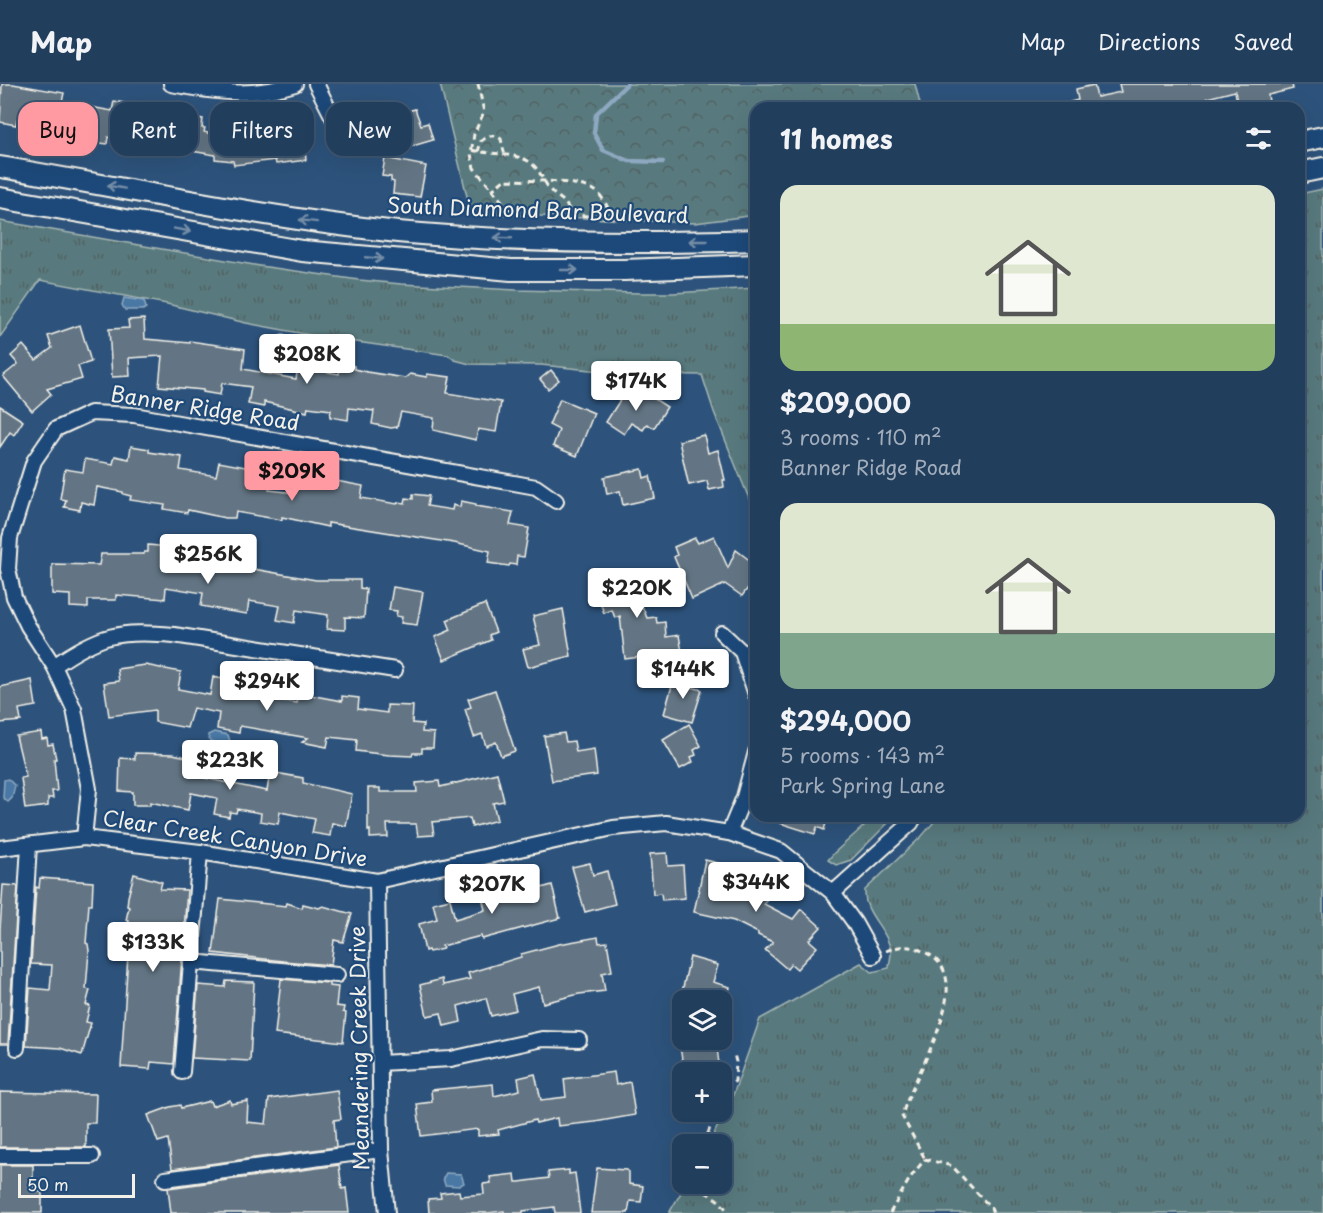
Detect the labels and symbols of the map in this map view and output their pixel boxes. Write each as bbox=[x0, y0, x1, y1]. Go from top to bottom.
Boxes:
one-way arrow bbox=[107, 181, 127, 192]
street label: South Diamond Bar Boulevard bbox=[387, 188, 689, 230]
one-way arrow bbox=[299, 215, 319, 226]
one-way arrow bbox=[171, 225, 191, 236]
one-way arrow bbox=[493, 232, 513, 243]
one-way arrow bbox=[688, 235, 708, 247]
one-way arrow bbox=[364, 253, 384, 264]
one-way arrow bbox=[558, 264, 578, 276]
pin: $208K bbox=[265, 334, 349, 385]
pin: $174K bbox=[594, 361, 678, 412]
street label: Banner Ridge Road bbox=[109, 376, 302, 438]
pin: $209K bbox=[250, 451, 334, 502]
pin: $256K bbox=[166, 534, 250, 585]
pin: $220K bbox=[595, 568, 679, 619]
pin: $144K bbox=[641, 649, 725, 700]
pin: $294K bbox=[225, 661, 309, 712]
pin: $223K bbox=[188, 740, 272, 791]
street label: Clear Creek Canyon Drive bbox=[101, 800, 370, 874]
pin: $344K bbox=[714, 862, 798, 913]
pin: $207K bbox=[450, 864, 534, 915]
pin: $133K bbox=[111, 922, 195, 973]
street label: Meandering Creek Drive bbox=[340, 925, 376, 1171]
scale bar bbox=[18, 1171, 135, 1198]

